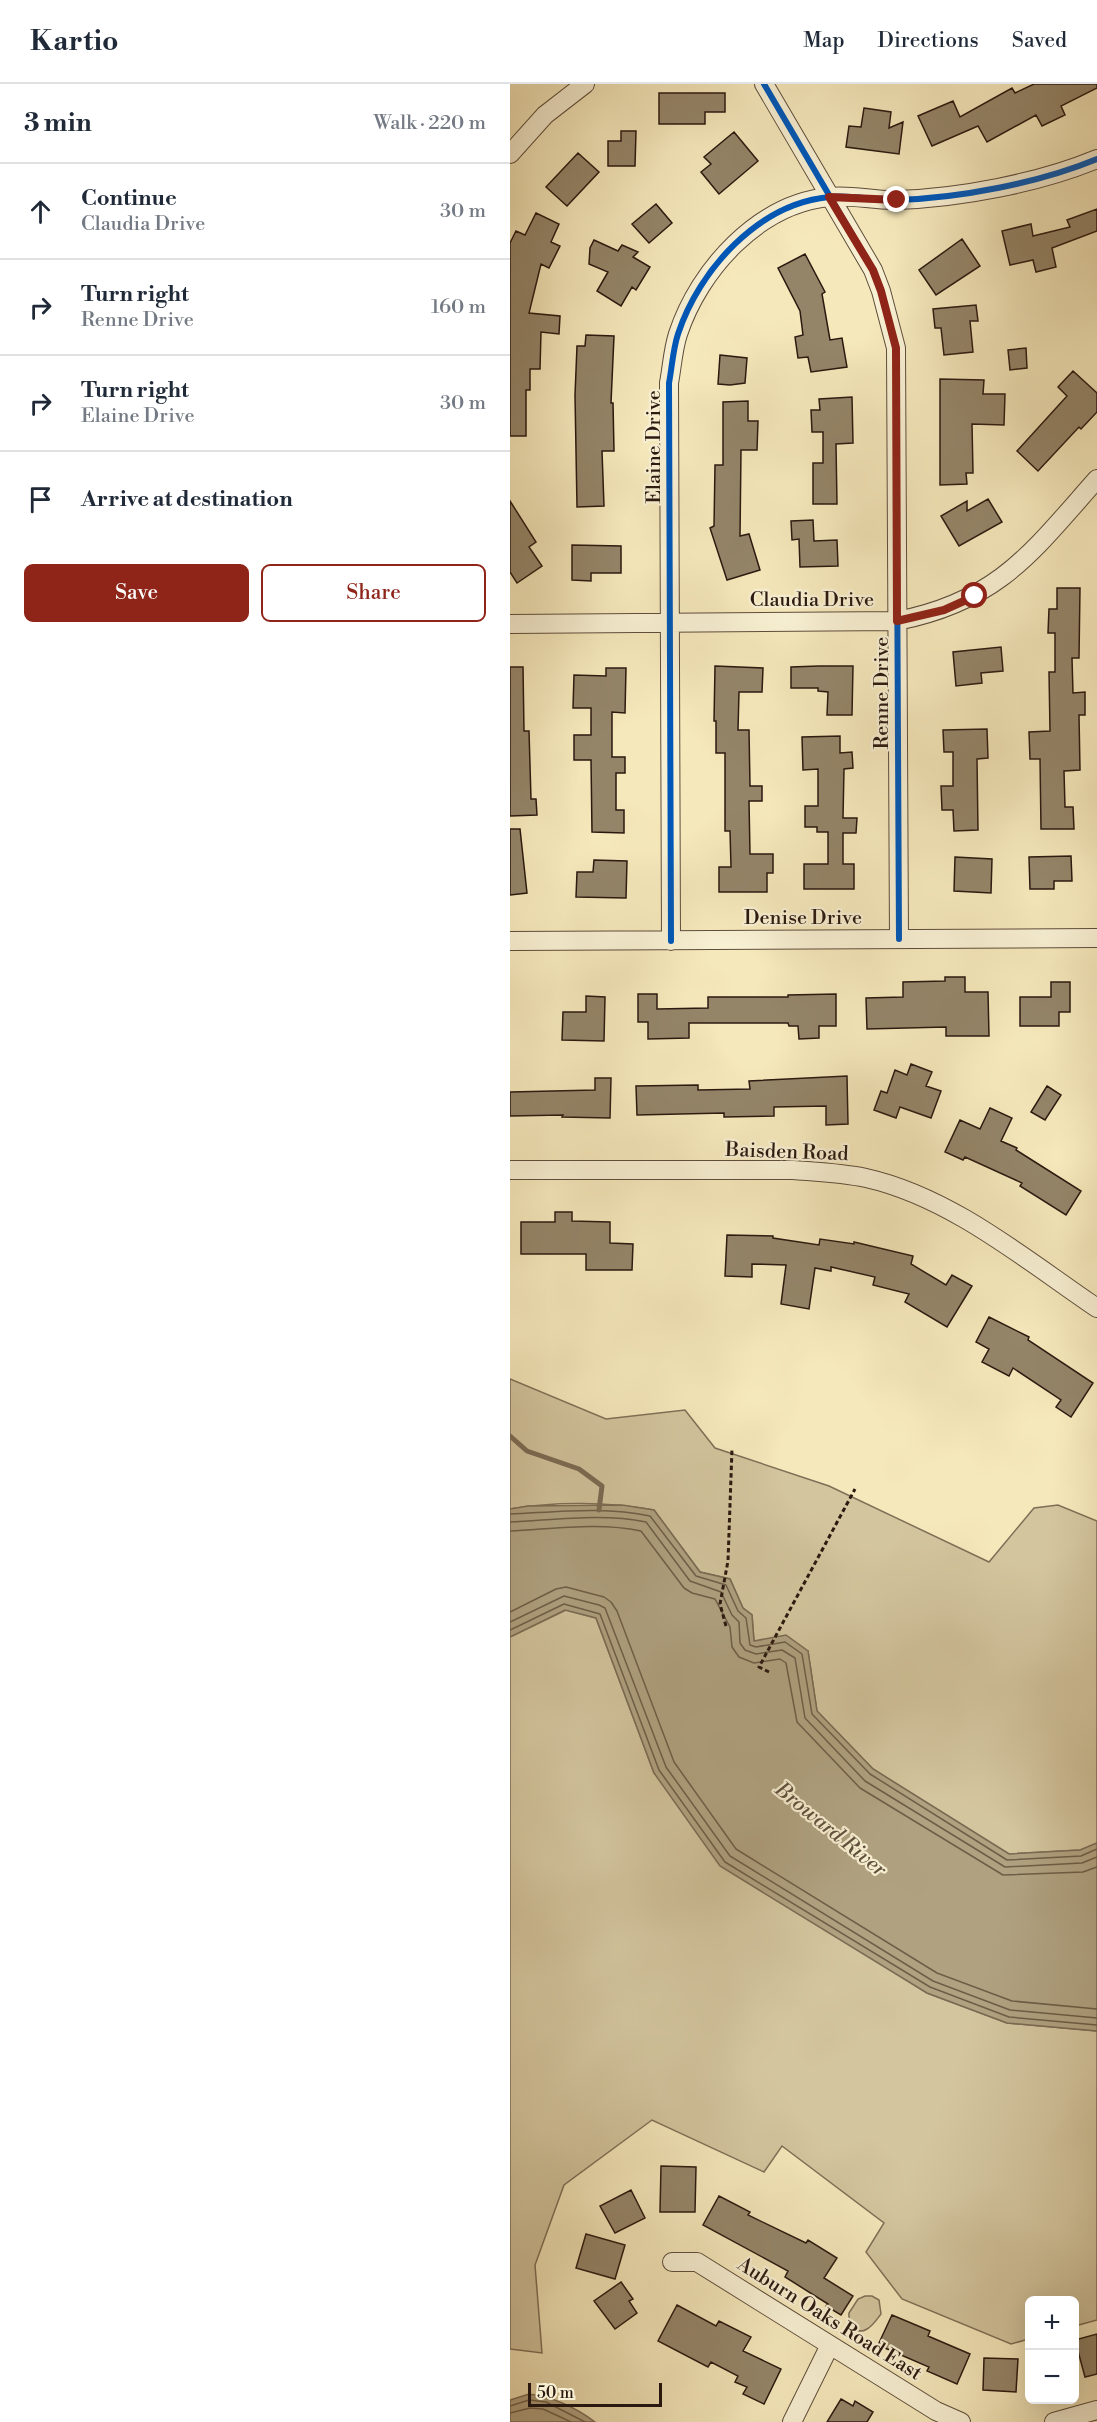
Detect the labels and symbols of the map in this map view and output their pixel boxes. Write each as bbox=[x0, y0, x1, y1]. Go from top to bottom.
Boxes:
route end bbox=[883, 186, 909, 212]
street label: Elaine Drive bbox=[642, 390, 667, 504]
route start bbox=[961, 582, 987, 608]
street label: Claudia Drive bbox=[750, 588, 874, 613]
street label: Renne Drive bbox=[870, 637, 895, 749]
street label: Denise Drive bbox=[744, 906, 862, 931]
street label: Baisden Road bbox=[724, 1138, 850, 1167]
water label: Broward River bbox=[768, 1776, 892, 1883]
street label: Auburn Oaks Road East bbox=[731, 2252, 926, 2386]
scale bar bbox=[528, 2380, 662, 2408]

